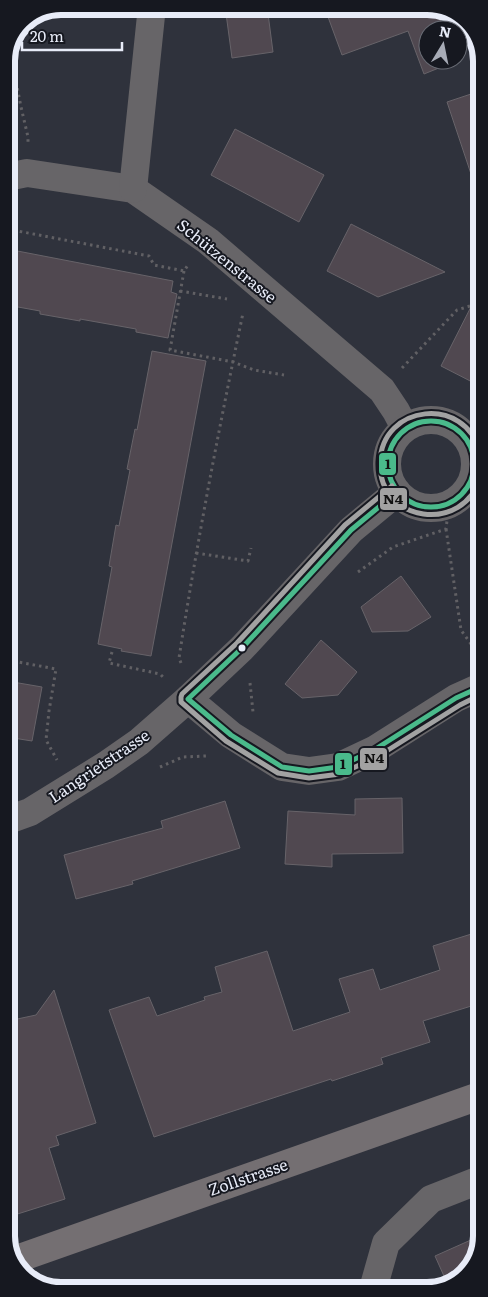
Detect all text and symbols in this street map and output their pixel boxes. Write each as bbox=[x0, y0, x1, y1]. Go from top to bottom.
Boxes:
scale bar bbox=[22, 20, 122, 52]
north arrow bbox=[418, 20, 468, 70]
text: N bbox=[438, 20, 453, 42]
text: 20 m bbox=[30, 24, 64, 47]
street label: Schützenstrasse bbox=[173, 212, 283, 308]
line badge: 1 bbox=[378, 452, 397, 476]
text: 1 bbox=[385, 453, 391, 473]
line badge: N4 bbox=[379, 487, 408, 511]
text: N4 bbox=[383, 488, 404, 508]
unlabelled marker bbox=[237, 643, 247, 653]
street label: Langrietstrasse bbox=[43, 722, 154, 808]
line badge: N4 bbox=[359, 747, 388, 771]
text: N4 bbox=[364, 747, 385, 767]
line badge: 1 bbox=[334, 752, 353, 776]
text: 1 bbox=[340, 753, 346, 773]
street label: Zollstrasse bbox=[205, 1151, 291, 1201]

